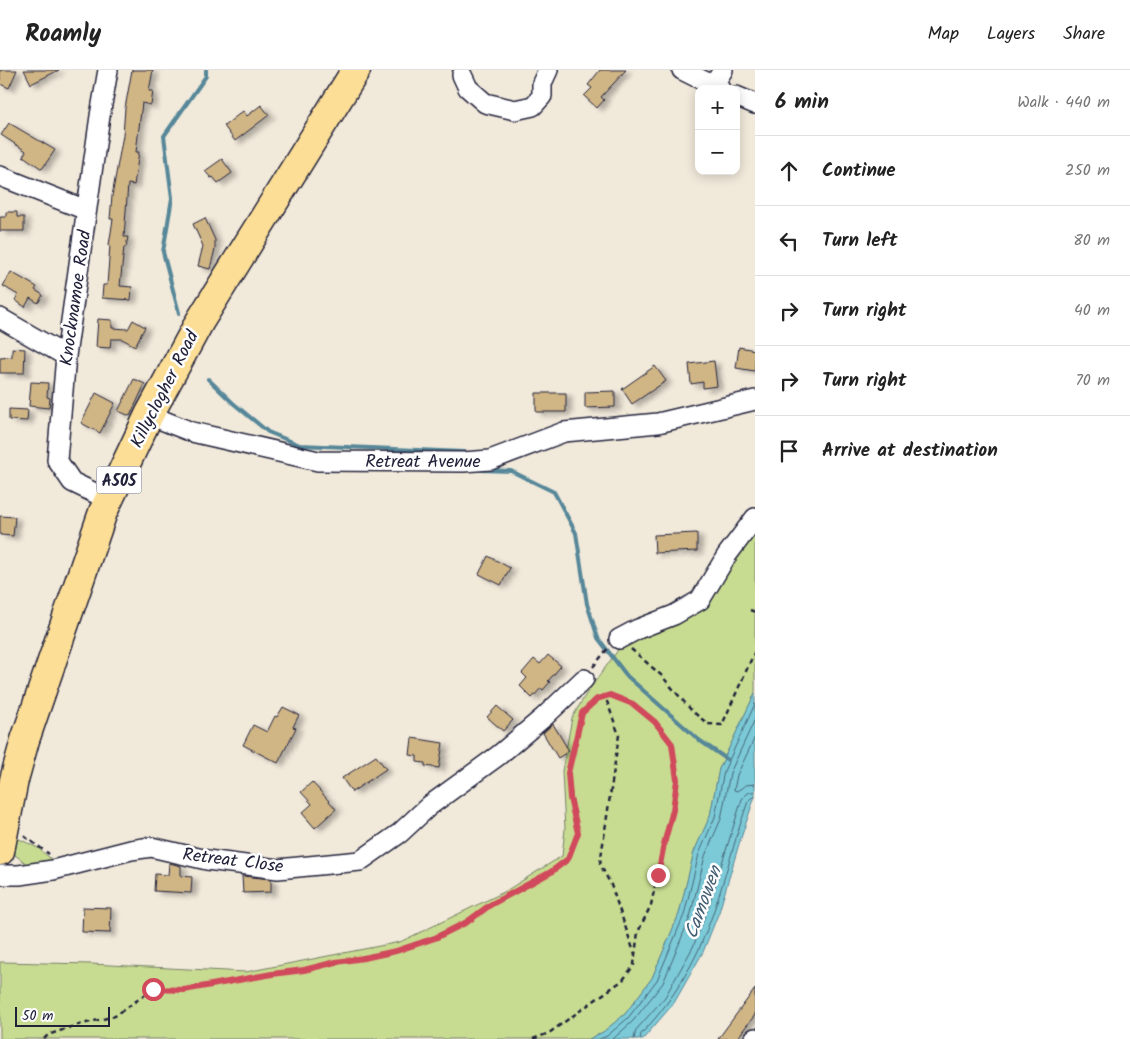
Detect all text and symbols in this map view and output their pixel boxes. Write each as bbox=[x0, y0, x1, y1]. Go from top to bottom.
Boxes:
text: Roamly bbox=[25, 15, 101, 54]
text: Map bbox=[928, 20, 959, 49]
text: Layers bbox=[987, 20, 1035, 49]
text: Share bbox=[1063, 20, 1105, 49]
map controls bbox=[695, 85, 740, 175]
button: + bbox=[695, 85, 740, 130]
text: 6 min bbox=[775, 86, 829, 119]
text: Walk · 440 m bbox=[1017, 90, 1110, 115]
button: − bbox=[695, 130, 740, 175]
text: Continue bbox=[822, 156, 895, 186]
icon: ahead bbox=[775, 157, 803, 185]
text: 250 m bbox=[1065, 158, 1110, 183]
text: Turn left bbox=[822, 226, 897, 256]
street label: Knocknamoe Road bbox=[53, 227, 101, 368]
icon: left bbox=[775, 227, 803, 255]
text: 80 m bbox=[1073, 228, 1110, 253]
text: Turn right bbox=[822, 296, 907, 326]
icon: right bbox=[775, 297, 803, 325]
text: 40 m bbox=[1074, 298, 1110, 323]
street label: Killyclogher Road bbox=[123, 325, 208, 453]
text: Turn right bbox=[822, 366, 907, 396]
icon: right bbox=[775, 367, 803, 395]
text: 70 m bbox=[1075, 368, 1110, 393]
text: Arrive at destination bbox=[822, 436, 998, 466]
icon: arrive bbox=[775, 437, 803, 465]
street label: Retreat Avenue bbox=[365, 448, 481, 477]
road number: A505 bbox=[96, 466, 142, 494]
street label: Retreat Close bbox=[181, 841, 285, 882]
water label: Camowen bbox=[677, 860, 732, 943]
route end bbox=[647, 864, 670, 887]
route start bbox=[142, 978, 165, 1001]
scale bar bbox=[15, 1004, 110, 1027]
text: 50 m bbox=[22, 1005, 53, 1027]

